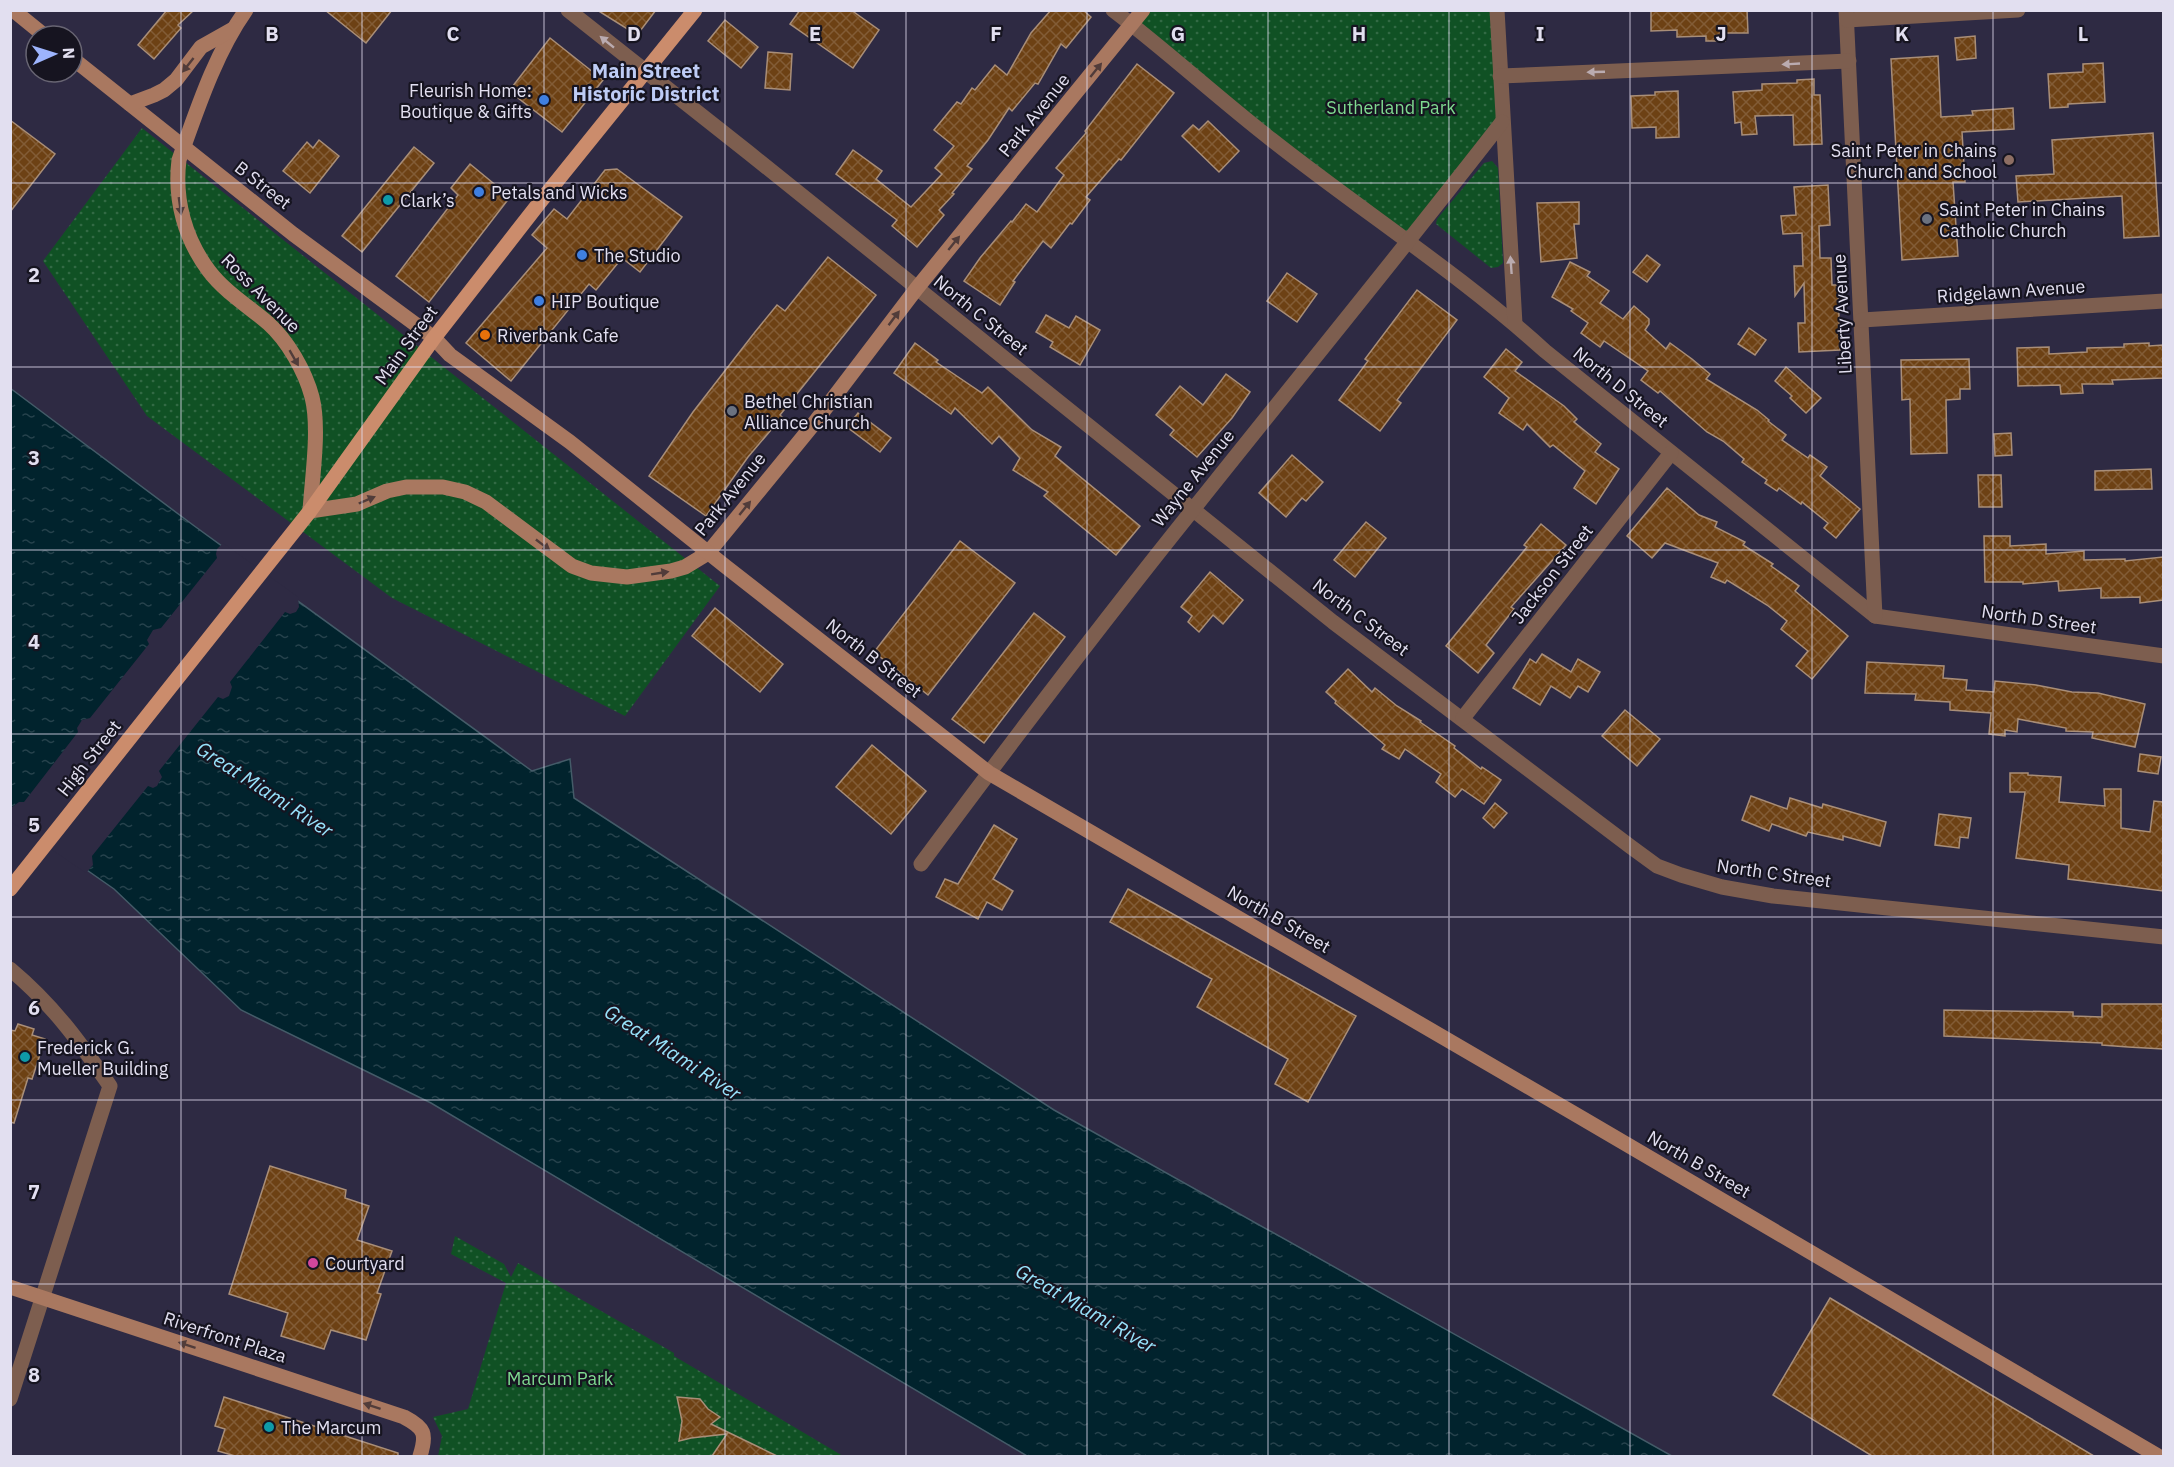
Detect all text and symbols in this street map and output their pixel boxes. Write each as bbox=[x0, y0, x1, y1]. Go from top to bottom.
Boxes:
text: B bbox=[265, 20, 279, 47]
text: C bbox=[446, 20, 460, 47]
text: D bbox=[627, 20, 641, 47]
text: E bbox=[809, 20, 821, 47]
text: F bbox=[990, 20, 1002, 47]
text: G bbox=[1171, 20, 1185, 47]
text: H bbox=[1352, 20, 1366, 47]
text: I bbox=[1536, 20, 1544, 47]
text: J bbox=[1715, 20, 1727, 47]
text: K bbox=[1895, 20, 1909, 47]
text: L bbox=[2078, 20, 2088, 47]
north arrow bbox=[24, 24, 84, 84]
one-way arrow bbox=[599, 36, 614, 48]
text: N bbox=[59, 47, 79, 60]
one-way arrow bbox=[182, 57, 194, 72]
district label: Main Street Historic District bbox=[573, 57, 719, 107]
one-way arrow bbox=[1781, 59, 1800, 68]
one-way arrow bbox=[1089, 62, 1102, 78]
one-way arrow bbox=[1586, 67, 1605, 77]
street label: Park Avenue bbox=[993, 69, 1075, 161]
place label: Fleurish Home: Boutique & Gifts bbox=[400, 79, 532, 123]
marker: Fleurish Home: Boutique & Gifts bbox=[537, 93, 551, 107]
park label: Sutherland Park bbox=[1326, 96, 1456, 119]
place label: Saint Peter in Chains Church and School bbox=[1831, 139, 1997, 183]
marker: Saint Peter in Chains Church and School bbox=[2002, 153, 2016, 167]
street label: B Street bbox=[230, 156, 296, 214]
place label: Petals and Wicks bbox=[491, 181, 627, 204]
marker: Petals and Wicks bbox=[472, 185, 486, 199]
place label: Clark’s bbox=[400, 189, 455, 212]
marker: Clark’s bbox=[381, 193, 395, 207]
one-way arrow bbox=[176, 196, 185, 215]
place label: Saint Peter in Chains Catholic Church bbox=[1939, 198, 2105, 242]
marker: Saint Peter in Chains Catholic Church bbox=[1920, 212, 1934, 226]
one-way arrow bbox=[948, 235, 960, 250]
place label: The Studio bbox=[594, 244, 681, 267]
street label: Ross Avenue bbox=[216, 248, 306, 338]
marker: The Studio bbox=[575, 248, 589, 262]
street label: Liberty Avenue bbox=[1827, 253, 1857, 375]
one-way arrow bbox=[1507, 256, 1516, 275]
text: 2 bbox=[28, 261, 40, 288]
street label: North C Street bbox=[929, 270, 1033, 360]
street label: Ridgelawn Avenue bbox=[1936, 274, 2086, 308]
place label: HIP Boutique bbox=[551, 290, 660, 313]
marker: HIP Boutique bbox=[532, 294, 546, 308]
street label: Main Street bbox=[369, 301, 443, 389]
one-way arrow bbox=[888, 310, 900, 325]
place label: Riverbank Cafe bbox=[497, 324, 619, 347]
marker: Riverbank Cafe bbox=[478, 328, 492, 342]
street label: North D Street bbox=[1569, 342, 1673, 432]
one-way arrow bbox=[289, 350, 299, 367]
place label: Bethel Christian Alliance Church bbox=[744, 390, 873, 434]
marker: Bethel Christian Alliance Church bbox=[725, 404, 739, 418]
street label: Wayne Avenue bbox=[1147, 425, 1239, 531]
text: 3 bbox=[28, 444, 40, 471]
street label: Park Avenue bbox=[689, 448, 771, 540]
one-way arrow bbox=[359, 495, 377, 505]
one-way arrow bbox=[738, 500, 751, 515]
street label: Jackson Street bbox=[1506, 520, 1598, 628]
one-way arrow bbox=[535, 539, 550, 551]
one-way arrow bbox=[651, 568, 670, 577]
street label: North C Street bbox=[1308, 573, 1414, 661]
street label: North D Street bbox=[1980, 600, 2098, 638]
street label: North B Street bbox=[821, 613, 927, 703]
text: 4 bbox=[28, 628, 40, 655]
street label: High Street bbox=[52, 715, 126, 801]
water label: Great Miami River bbox=[191, 735, 339, 844]
text: 5 bbox=[28, 811, 40, 838]
street label: North C Street bbox=[1715, 854, 1833, 892]
street label: North B Street bbox=[1223, 880, 1335, 958]
text: 6 bbox=[28, 994, 40, 1021]
water label: Great Miami River bbox=[599, 998, 747, 1107]
place label: Frederick G. Mueller Building bbox=[37, 1036, 169, 1080]
marker: Frederick G. Mueller Building bbox=[18, 1050, 32, 1064]
street label: North B Street bbox=[1643, 1125, 1755, 1203]
text: 7 bbox=[28, 1178, 40, 1205]
place label: Courtyard bbox=[325, 1252, 405, 1275]
marker: Courtyard bbox=[306, 1256, 320, 1270]
water label: Great Miami River bbox=[1011, 1257, 1162, 1359]
street label: Riverfront Plaza bbox=[161, 1306, 290, 1368]
one-way arrow bbox=[178, 1340, 196, 1349]
text: 8 bbox=[28, 1361, 40, 1388]
park label: Marcum Park bbox=[507, 1367, 614, 1390]
one-way arrow bbox=[363, 1401, 381, 1411]
place label: The Marcum bbox=[281, 1416, 381, 1439]
marker: The Marcum bbox=[262, 1420, 276, 1434]

